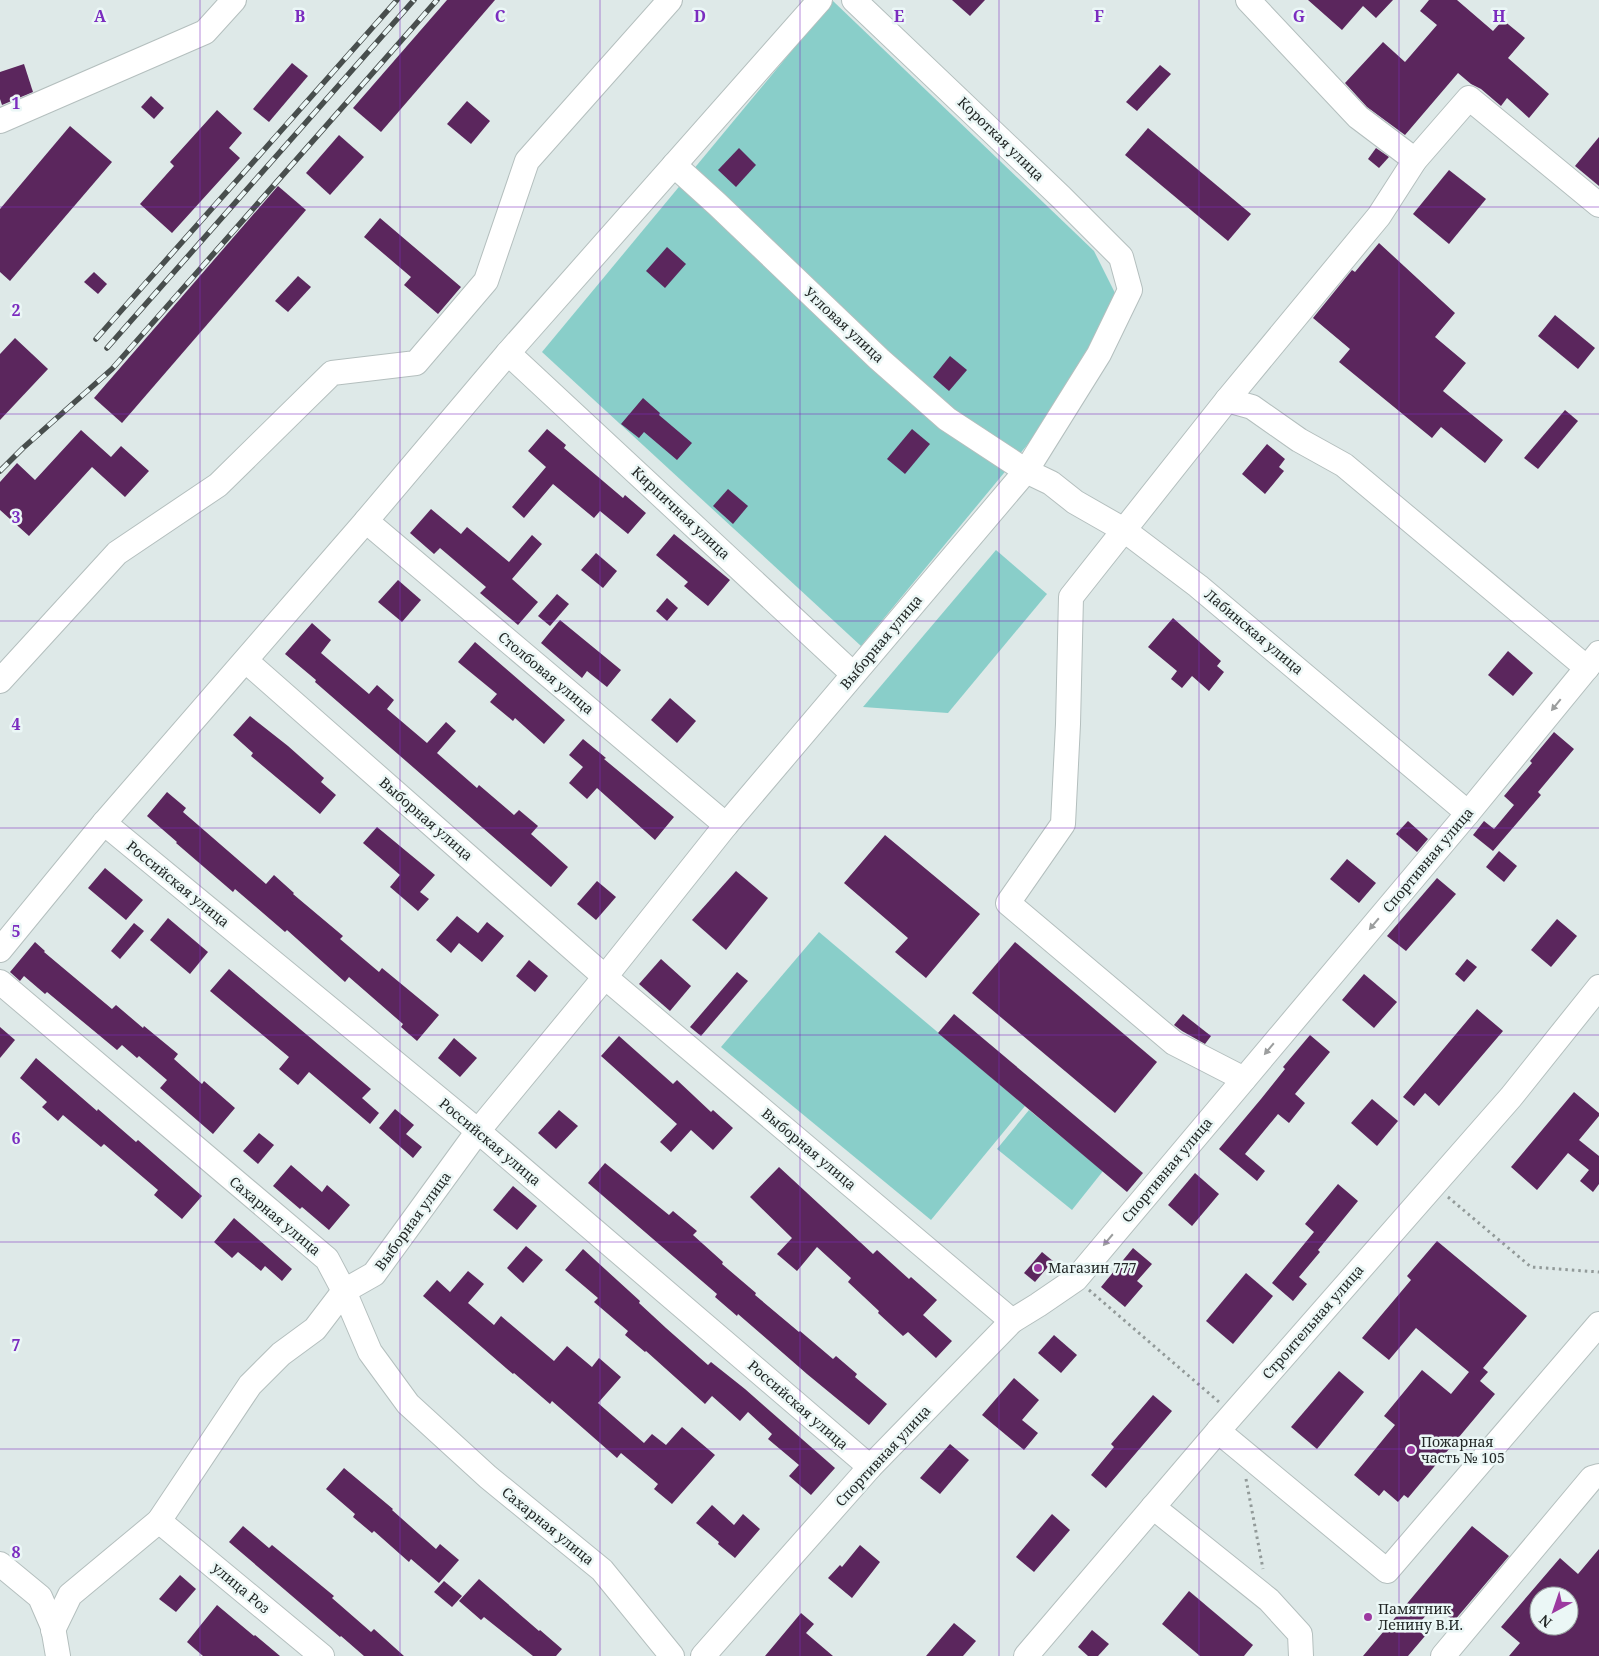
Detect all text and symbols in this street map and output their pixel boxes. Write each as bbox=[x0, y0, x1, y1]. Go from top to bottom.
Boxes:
text: A bbox=[94, 5, 107, 27]
text: B bbox=[295, 5, 306, 27]
text: C bbox=[495, 5, 506, 27]
text: D bbox=[694, 5, 706, 27]
text: E bbox=[894, 5, 904, 27]
text: F bbox=[1094, 5, 1104, 27]
text: G bbox=[1293, 5, 1305, 27]
text: H bbox=[1492, 5, 1506, 27]
text: 1 bbox=[11, 92, 21, 114]
street label: Короткая улица bbox=[954, 92, 1049, 185]
street label: Угловая улица bbox=[800, 283, 888, 367]
text: 2 bbox=[11, 299, 21, 321]
street label: Кирпичная улица bbox=[628, 462, 735, 563]
text: 3 bbox=[11, 506, 21, 528]
street label: Лабинская улица bbox=[1201, 585, 1308, 679]
street label: Выборная улица bbox=[835, 590, 926, 693]
street label: Столбовая улица bbox=[494, 627, 598, 718]
one-way arrow bbox=[1551, 698, 1562, 711]
text: 4 bbox=[11, 713, 21, 735]
street label: Выборная улица bbox=[376, 773, 477, 865]
street label: Спортивная улица bbox=[1378, 803, 1477, 916]
street label: Российская улица bbox=[123, 836, 234, 931]
one-way arrow bbox=[1368, 918, 1380, 930]
text: 5 bbox=[11, 920, 21, 942]
one-way arrow bbox=[1264, 1042, 1275, 1055]
street label: Российская улица bbox=[435, 1093, 545, 1190]
street label: Выборная улица bbox=[758, 1103, 861, 1194]
street label: Спортивная улица bbox=[1117, 1113, 1216, 1226]
text: 6 bbox=[11, 1127, 21, 1149]
street label: Выборная улица bbox=[370, 1167, 455, 1274]
street label: Сахарная улица bbox=[226, 1172, 325, 1259]
one-way arrow bbox=[1103, 1233, 1114, 1246]
place label: Магазин 777 bbox=[1048, 1258, 1137, 1277]
street label: Строительная улица bbox=[1258, 1260, 1368, 1383]
marker: Магазин 777 bbox=[1032, 1262, 1044, 1274]
text: 7 bbox=[11, 1334, 21, 1356]
street label: Российская улица bbox=[744, 1356, 853, 1454]
street label: Спортивная улица bbox=[831, 1401, 934, 1510]
place label: Пожарная часть № 105 bbox=[1421, 1432, 1505, 1467]
marker: Пожарная часть № 105 bbox=[1405, 1444, 1417, 1456]
street label: Сахарная улица bbox=[498, 1482, 599, 1569]
text: 8 bbox=[11, 1541, 21, 1563]
street label: улица Роз bbox=[208, 1558, 275, 1618]
north arrow bbox=[1529, 1586, 1579, 1636]
place label: Памятник Ленину В.И. bbox=[1378, 1599, 1463, 1634]
marker: Памятник Ленину В.И. bbox=[1362, 1611, 1374, 1623]
text: N bbox=[1535, 1611, 1556, 1632]

